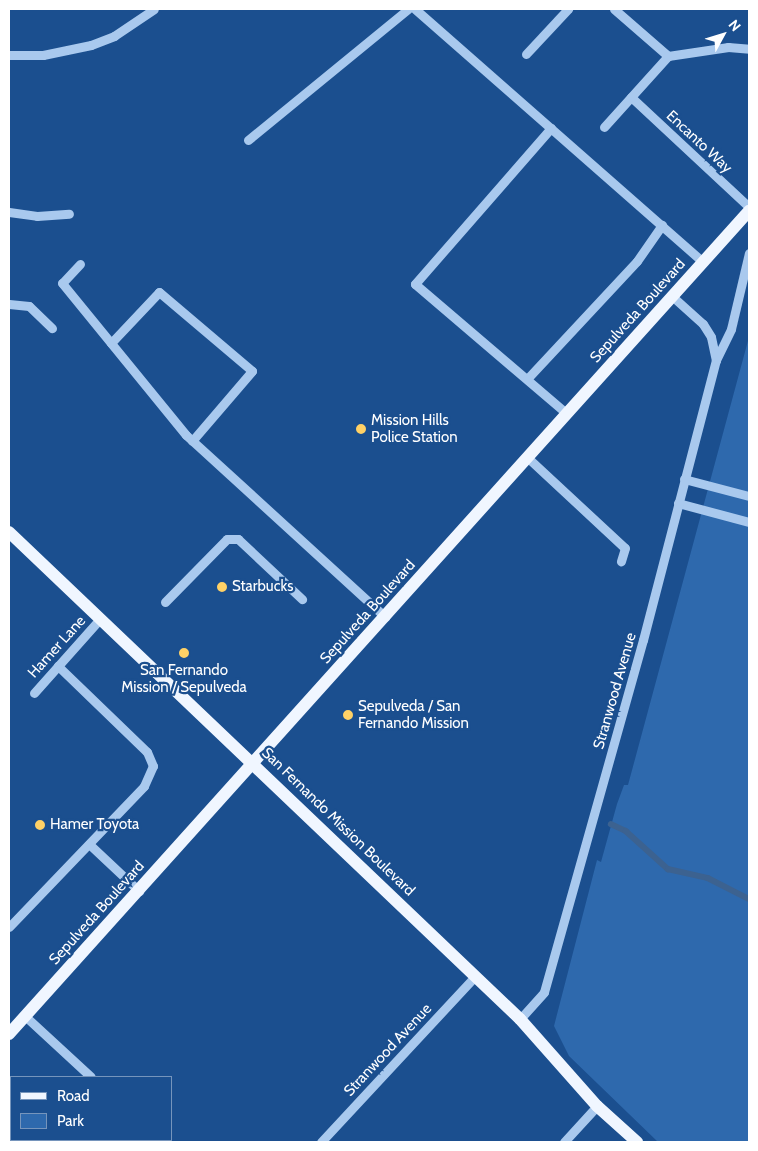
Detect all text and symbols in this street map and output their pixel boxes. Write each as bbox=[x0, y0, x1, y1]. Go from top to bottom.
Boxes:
north arrow bbox=[698, 10, 748, 60]
text: N bbox=[725, 16, 745, 35]
street label: Encanto Way bbox=[662, 107, 736, 177]
street label: Sepulveda Boulevard bbox=[587, 255, 689, 367]
place label: Mission Hills Police Station bbox=[371, 411, 458, 446]
marker: Mission Hills Police Station bbox=[355, 423, 367, 435]
street label: Sepulveda Boulevard bbox=[317, 556, 419, 668]
place label: Starbucks bbox=[232, 578, 293, 596]
marker: Starbucks bbox=[216, 581, 228, 593]
street label: Hamer Lane bbox=[24, 612, 90, 682]
street label: Stranwood Avenue bbox=[590, 631, 640, 751]
marker: San Fernando Mission / Sepulveda bbox=[178, 647, 190, 659]
place label: San Fernando Mission / Sepulveda bbox=[121, 661, 247, 696]
place label: Sepulveda / San Fernando Mission bbox=[358, 697, 469, 732]
marker: Sepulveda / San Fernando Mission bbox=[342, 709, 354, 721]
street label: San Fernando Mission Boulevard bbox=[258, 744, 418, 900]
place label: Hamer Toyota bbox=[50, 816, 139, 834]
marker: Hamer Toyota bbox=[34, 819, 46, 831]
street label: Sepulveda Boulevard bbox=[46, 857, 148, 969]
street label: Stranwood Avenue bbox=[340, 1000, 436, 1100]
legend bbox=[10, 1076, 172, 1141]
text: Road bbox=[57, 1087, 90, 1105]
text: Park bbox=[57, 1112, 84, 1130]

